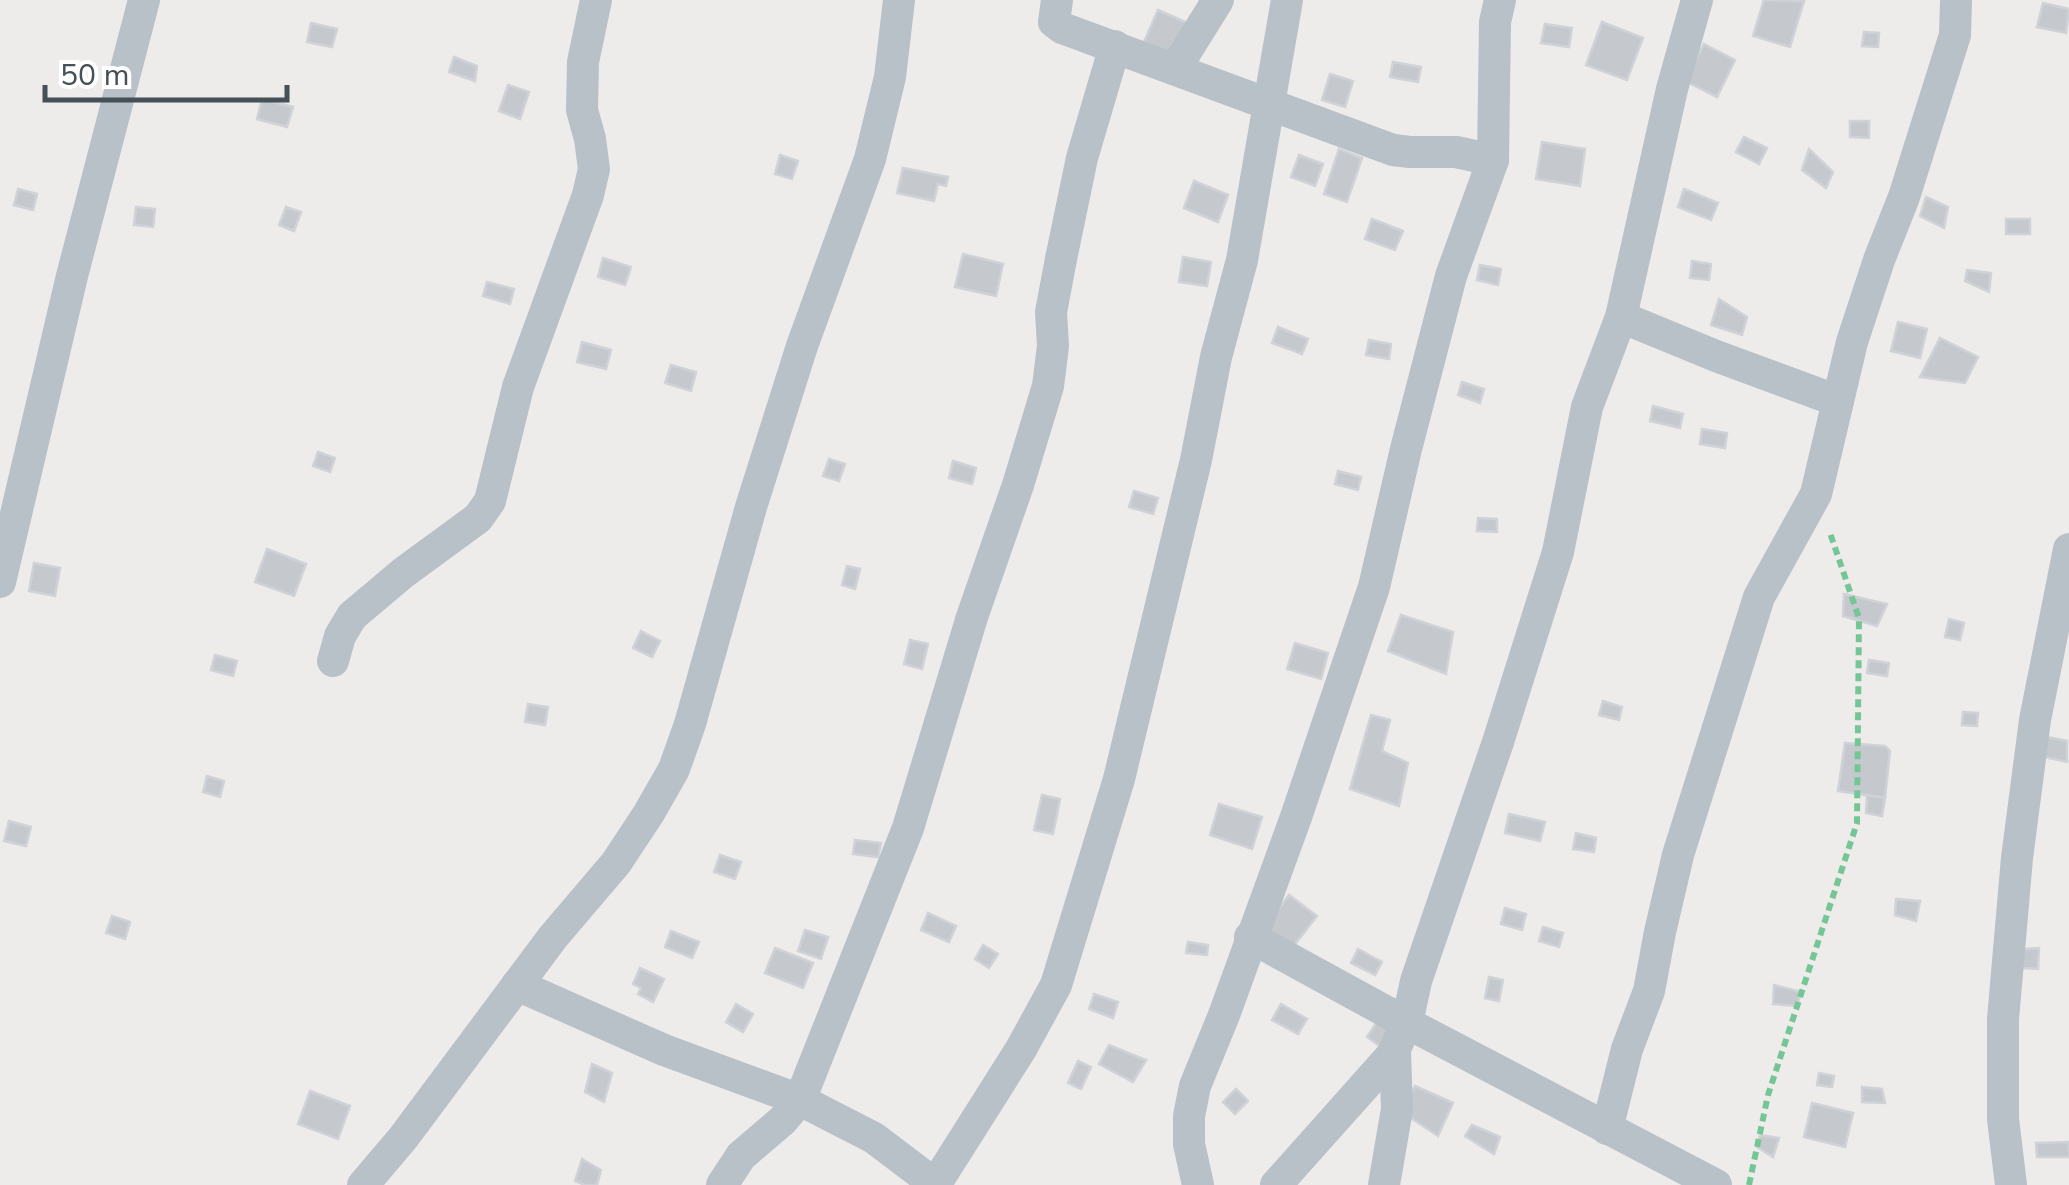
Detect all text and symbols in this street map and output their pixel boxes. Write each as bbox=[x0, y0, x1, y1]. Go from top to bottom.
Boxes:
scale bar bbox=[45, 40, 288, 102]
text: 50 m bbox=[60, 55, 129, 96]

